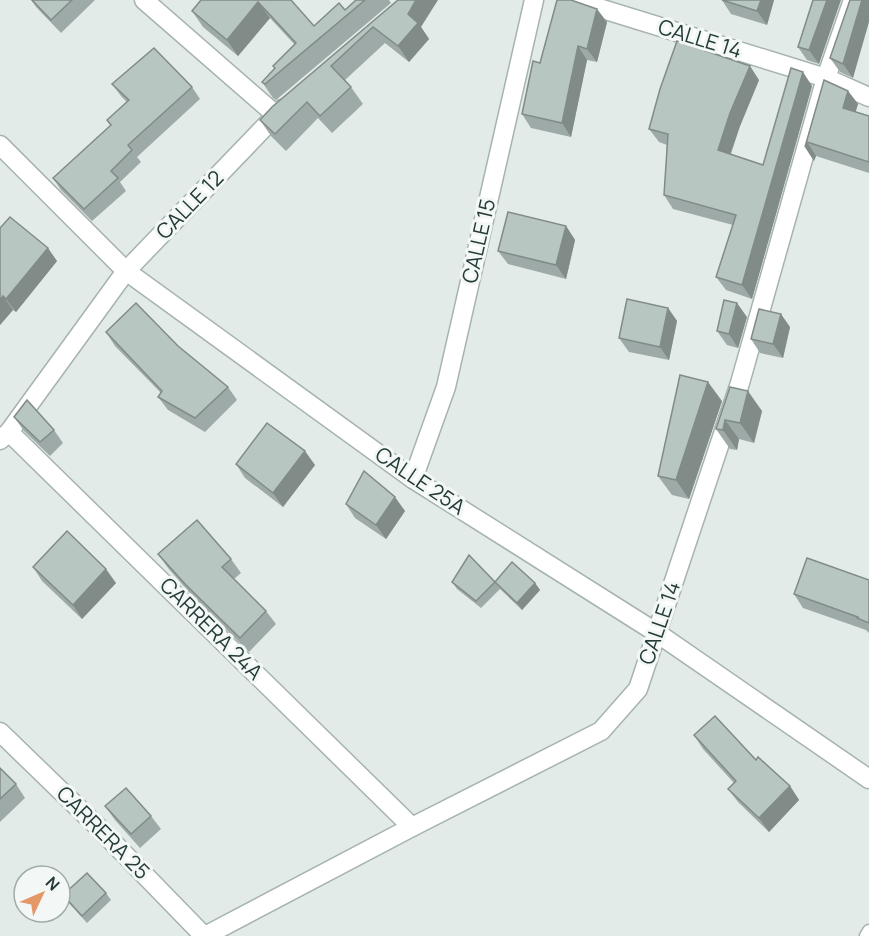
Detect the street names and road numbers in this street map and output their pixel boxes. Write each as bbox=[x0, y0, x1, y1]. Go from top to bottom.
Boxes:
street label: CALLE 14 bbox=[655, 12, 746, 64]
street label: CALLE 12 bbox=[149, 164, 229, 245]
street label: CALLE 15 bbox=[455, 196, 501, 286]
street label: CALLE 25A bbox=[370, 440, 471, 521]
street label: CARRERA 24A bbox=[154, 571, 269, 686]
street label: CALLE 14 bbox=[632, 577, 686, 668]
street label: CARRERA 25 bbox=[51, 780, 156, 885]

